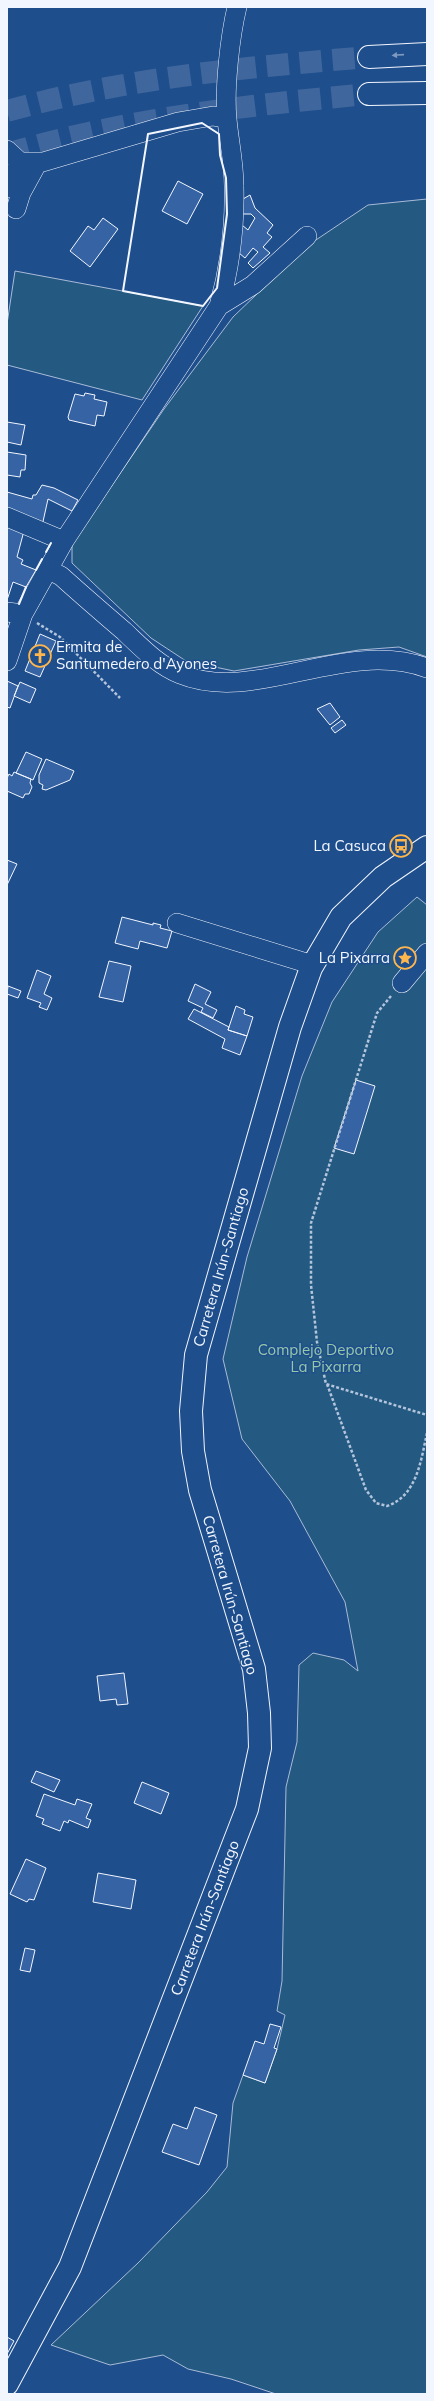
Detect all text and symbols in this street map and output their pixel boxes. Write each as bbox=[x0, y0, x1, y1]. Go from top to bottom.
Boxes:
one-way arrow bbox=[392, 52, 404, 59]
place label: Ermita de Santumedero d'Ayones bbox=[56, 637, 217, 673]
church icon: Ermita de Santumedero d'Ayones bbox=[27, 643, 53, 669]
bus stop icon: La Casuca bbox=[388, 833, 414, 859]
place label: La Casuca bbox=[313, 836, 386, 855]
place icon: La Pixarra bbox=[392, 945, 418, 971]
place label: La Pixarra bbox=[319, 948, 390, 967]
street label: Carretera Irún-Santiago bbox=[189, 1185, 252, 1349]
park label: Complejo Deportivo La Pixarra bbox=[258, 1340, 394, 1376]
street label: Carretera Irún-Santiago bbox=[199, 1513, 262, 1677]
street label: Carretera Irún-Santiago bbox=[166, 1837, 243, 1998]

